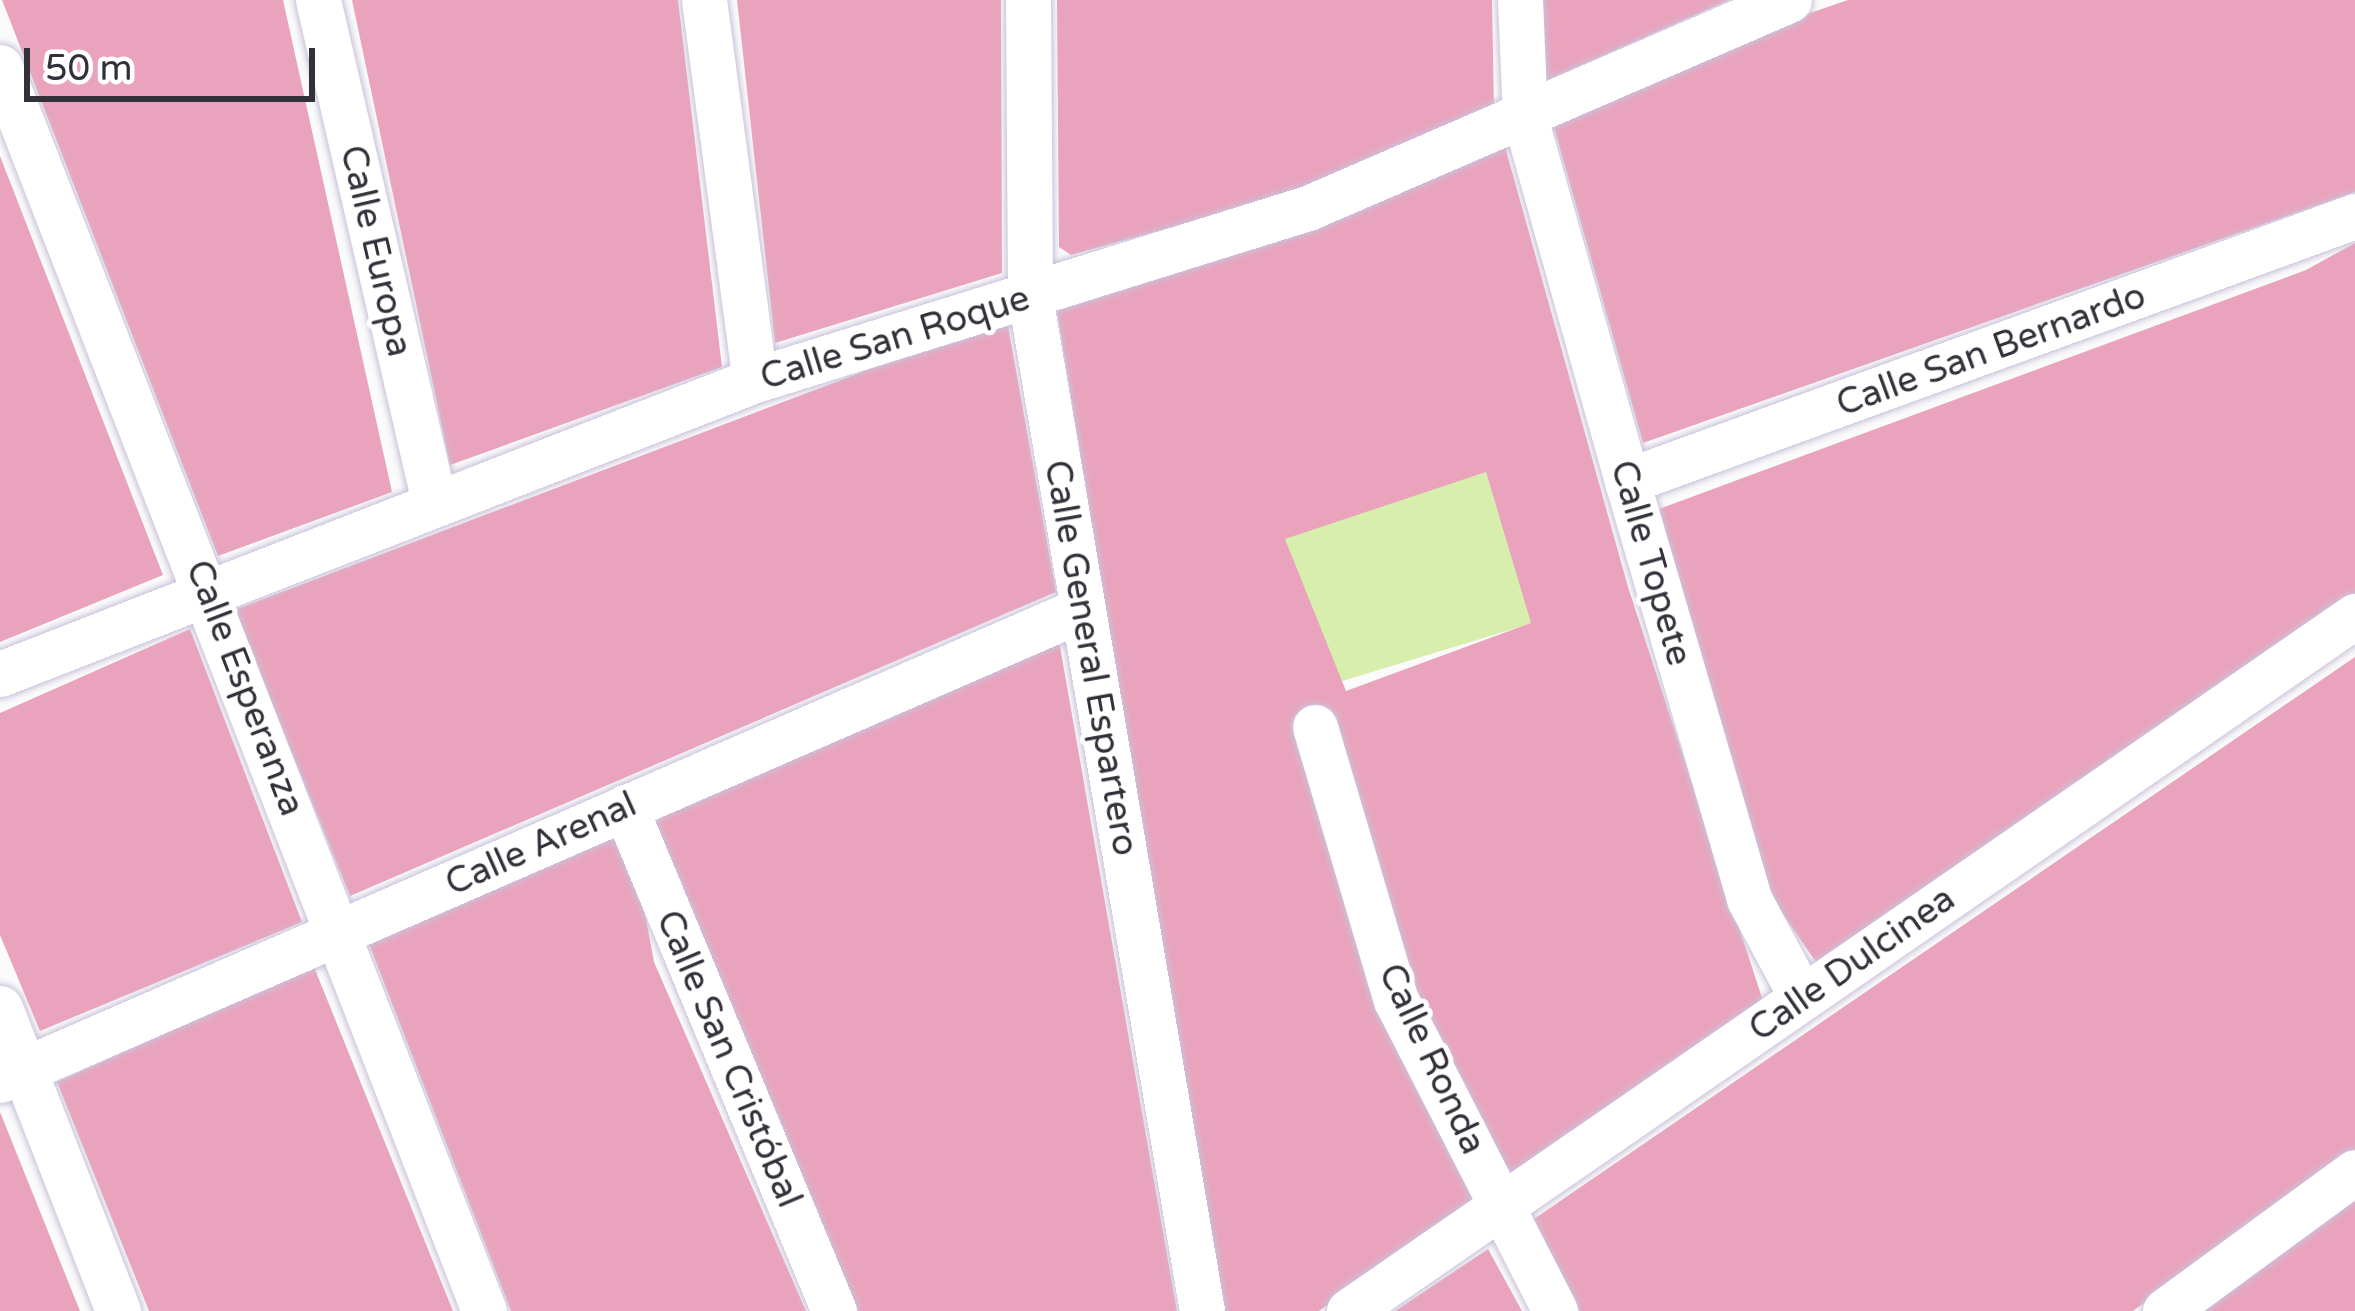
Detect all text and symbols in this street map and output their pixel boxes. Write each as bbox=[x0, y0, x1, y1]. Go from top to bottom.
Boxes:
scale bar bbox=[30, 24, 321, 98]
text: 50 m bbox=[45, 47, 133, 90]
street label: Calle Europa bbox=[331, 141, 421, 361]
street label: Calle San Bernardo bbox=[1831, 274, 2151, 426]
street label: Calle San Roque bbox=[755, 277, 1035, 399]
street label: Calle Topete bbox=[1601, 455, 1701, 671]
street label: Calle General Espartero bbox=[1035, 457, 1147, 859]
street label: Calle Esperanza bbox=[176, 554, 314, 822]
street label: Calle Arenal bbox=[439, 783, 643, 905]
street label: Calle Dulcinea bbox=[1741, 877, 1963, 1051]
street label: Calle San Cristóbal bbox=[647, 904, 811, 1214]
street label: Calle Ronda bbox=[1369, 957, 1495, 1161]

